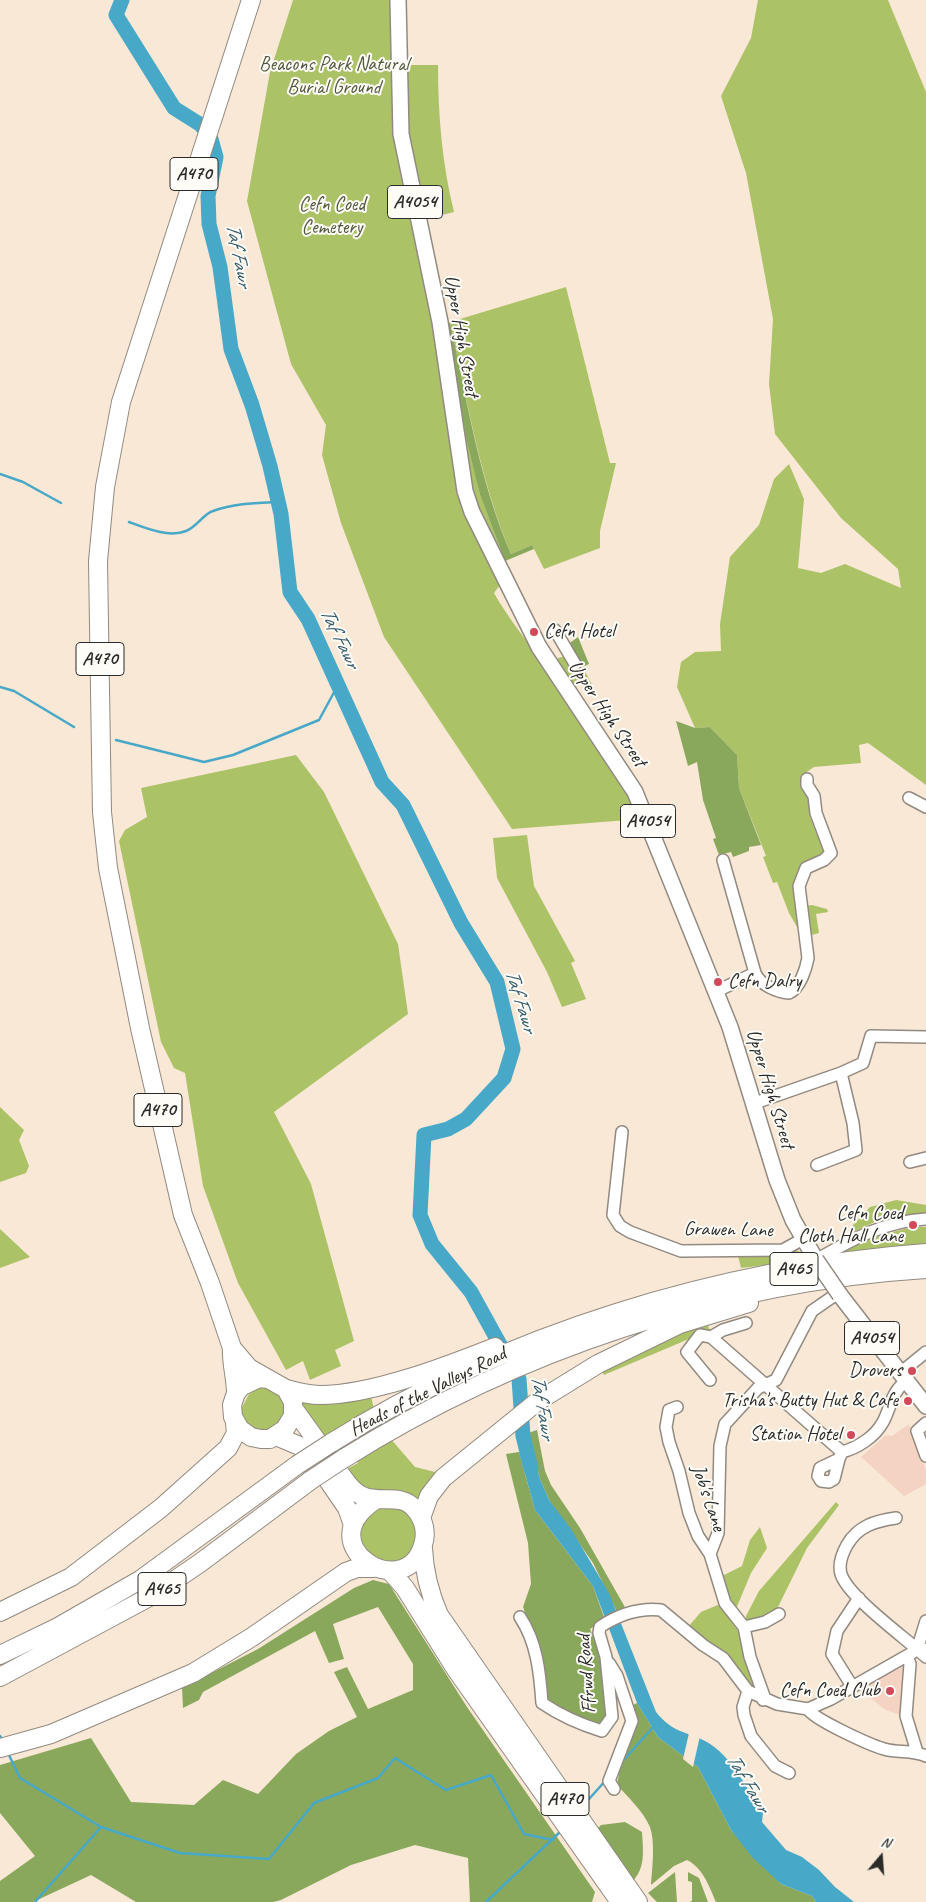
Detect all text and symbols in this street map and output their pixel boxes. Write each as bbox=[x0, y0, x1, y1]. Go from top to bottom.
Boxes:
park label: Beacons Park Natural Burial Ground bbox=[259, 53, 409, 100]
road number: A470 bbox=[170, 157, 218, 190]
road number: A4054 bbox=[388, 186, 442, 218]
park label: Cefn Coed Cemetery bbox=[299, 193, 365, 240]
water label: Taf Fawr bbox=[219, 221, 257, 289]
street label: Upper High Street bbox=[438, 273, 484, 399]
water label: Taf Fawr bbox=[314, 604, 364, 672]
place label: Cefn Hotel bbox=[544, 620, 614, 644]
marker: Cefn Hotel bbox=[528, 626, 540, 638]
road number: A470 bbox=[76, 642, 124, 676]
street label: Upper High Street bbox=[563, 656, 651, 772]
road number: A4054 bbox=[620, 804, 676, 838]
water label: Taf Fawr bbox=[499, 967, 541, 1035]
place label: Cefn Dalry bbox=[728, 970, 801, 994]
marker: Cefn Dalry bbox=[712, 976, 724, 988]
street label: Upper High Street bbox=[741, 1027, 799, 1151]
road number: A470 bbox=[134, 1094, 182, 1126]
place label: Cefn Coed Cloth Hall Lane bbox=[798, 1202, 903, 1249]
street label: Grawen Lane bbox=[683, 1217, 773, 1243]
marker: Cefn Coed Cloth Hall Lane bbox=[907, 1219, 919, 1231]
road number: A465 bbox=[770, 1252, 818, 1286]
road number: A4054 bbox=[844, 1322, 900, 1355]
street label: Heads of the Valleys Road bbox=[346, 1342, 510, 1442]
place label: Drovers bbox=[849, 1359, 902, 1383]
marker: Drovers bbox=[906, 1365, 918, 1377]
water label: Taf Fawr bbox=[525, 1373, 559, 1441]
place label: Trisha's Butty Hut & Cafe bbox=[722, 1389, 898, 1413]
marker: Trisha's Butty Hut & Cafe bbox=[902, 1395, 914, 1407]
place label: Station Hotel bbox=[749, 1423, 841, 1447]
marker: Station Hotel bbox=[845, 1429, 857, 1441]
street label: Job's Lane bbox=[686, 1462, 730, 1534]
road number: A465 bbox=[138, 1572, 186, 1606]
street label: Ffrwd Road bbox=[572, 1634, 602, 1714]
place label: Cefn Coed Club bbox=[780, 1679, 880, 1703]
marker: Cefn Coed Club bbox=[884, 1685, 896, 1697]
water label: Taf Fawr bbox=[720, 1749, 774, 1817]
road number: A470 bbox=[541, 1782, 589, 1816]
north arrow bbox=[856, 1832, 906, 1882]
text: N bbox=[879, 1833, 893, 1852]

